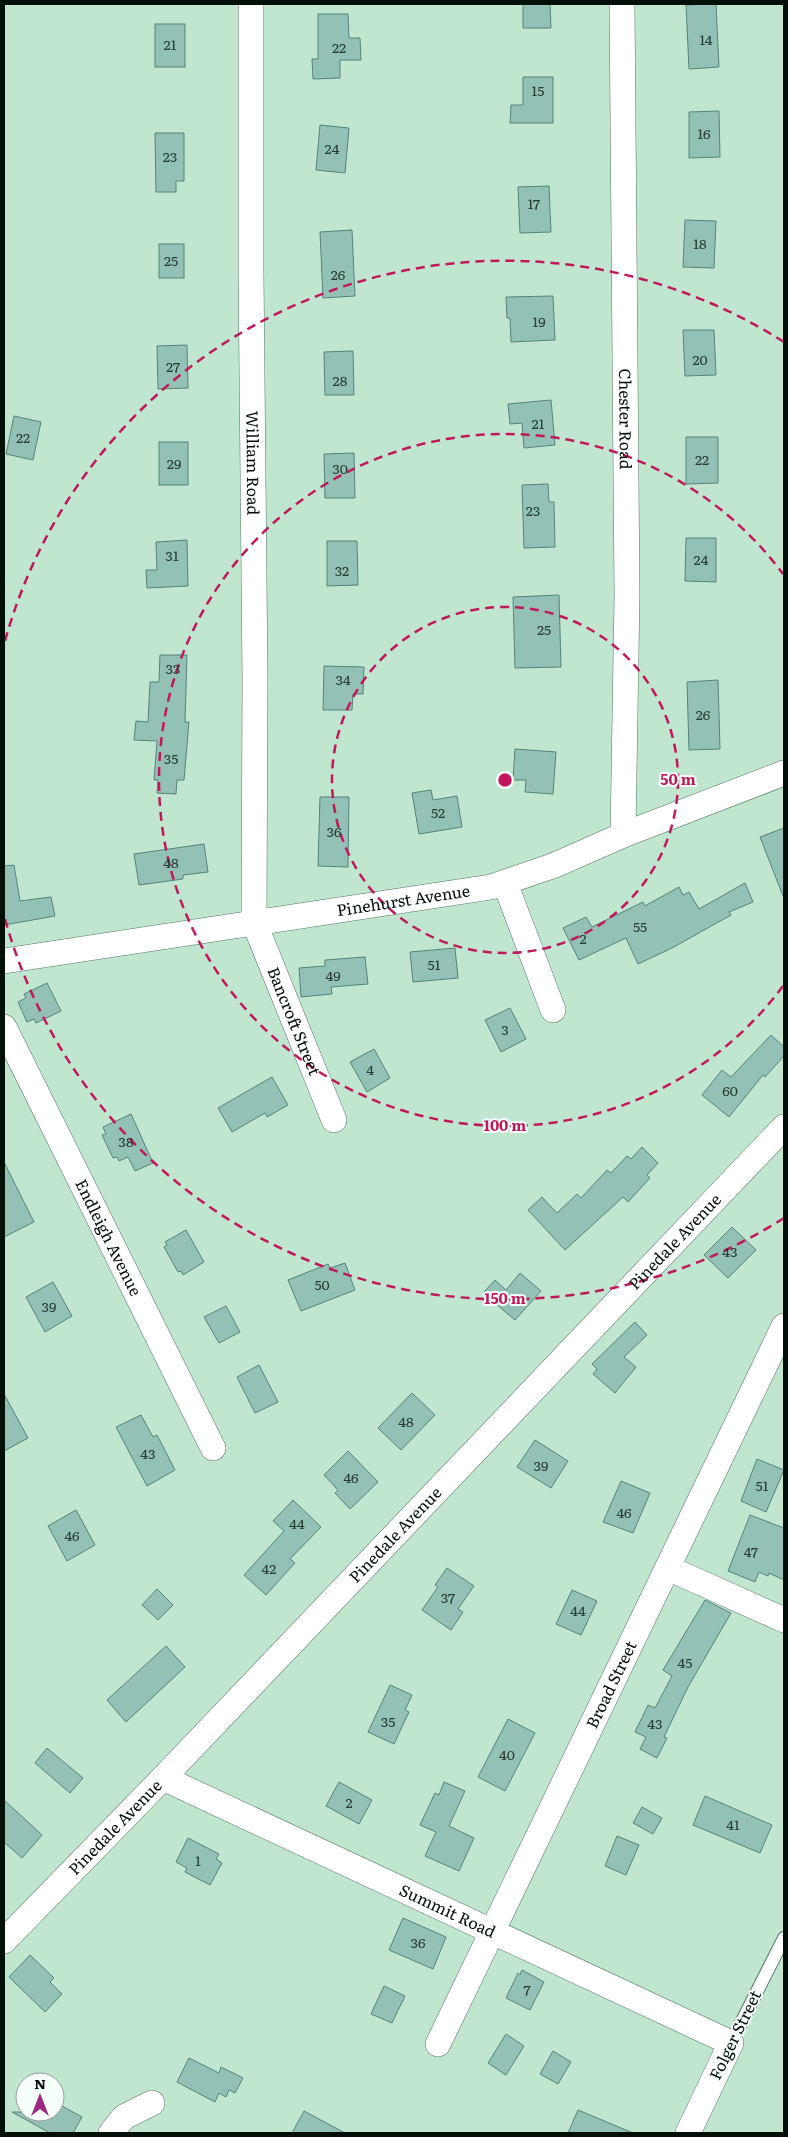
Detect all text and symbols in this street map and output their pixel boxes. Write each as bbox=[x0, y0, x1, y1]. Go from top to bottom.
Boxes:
house number: 14 bbox=[700, 29, 713, 49]
house number: 21 bbox=[164, 34, 177, 54]
house number: 22 bbox=[332, 37, 346, 57]
house number: 15 bbox=[532, 80, 544, 100]
house number: 16 bbox=[697, 123, 711, 143]
house number: 24 bbox=[325, 138, 340, 158]
house number: 23 bbox=[163, 146, 177, 166]
house number: 17 bbox=[528, 193, 540, 213]
house number: 18 bbox=[693, 233, 707, 253]
house number: 25 bbox=[164, 250, 178, 270]
house number: 26 bbox=[331, 264, 346, 284]
house number: 19 bbox=[532, 311, 546, 331]
house number: 20 bbox=[692, 349, 708, 369]
house number: 27 bbox=[166, 356, 180, 376]
street label: Chester Road bbox=[614, 368, 639, 470]
house number: 28 bbox=[333, 370, 348, 390]
street label: William Road bbox=[241, 411, 266, 516]
house number: 21 bbox=[532, 413, 545, 433]
house number: 22 bbox=[16, 427, 30, 447]
house number: 22 bbox=[695, 449, 709, 469]
house number: 29 bbox=[167, 453, 181, 473]
house number: 30 bbox=[332, 458, 348, 478]
house number: 23 bbox=[526, 500, 540, 520]
house number: 31 bbox=[165, 545, 179, 565]
house number: 24 bbox=[694, 549, 709, 569]
house number: 32 bbox=[335, 560, 349, 580]
house number: 25 bbox=[537, 619, 551, 639]
house number: 33 bbox=[166, 658, 180, 678]
house number: 34 bbox=[335, 669, 351, 689]
house number: 26 bbox=[696, 704, 711, 724]
house number: 35 bbox=[164, 748, 178, 768]
text: 50 m bbox=[660, 767, 696, 790]
centre of rings bbox=[496, 771, 514, 789]
house number: 52 bbox=[431, 802, 445, 822]
house number: 36 bbox=[326, 821, 342, 841]
house number: 48 bbox=[163, 852, 179, 872]
street label: Pinehurst Avenue bbox=[335, 877, 472, 921]
house number: 55 bbox=[633, 916, 647, 936]
house number: 2 bbox=[579, 928, 587, 948]
house number: 51 bbox=[428, 954, 441, 974]
street label: Bancroft Street bbox=[262, 963, 328, 1079]
house number: 49 bbox=[325, 965, 341, 985]
house number: 3 bbox=[501, 1019, 509, 1039]
house number: 4 bbox=[366, 1059, 374, 1079]
house number: 60 bbox=[722, 1080, 738, 1100]
text: 100 m bbox=[484, 1113, 526, 1136]
house number: 38 bbox=[118, 1131, 134, 1151]
street label: Endleigh Avenue bbox=[70, 1174, 149, 1300]
street label: Pinedale Avenue bbox=[622, 1187, 726, 1294]
house number: 43 bbox=[722, 1241, 738, 1261]
house number: 50 bbox=[314, 1274, 330, 1294]
text: 150 m bbox=[484, 1286, 526, 1309]
house number: 39 bbox=[42, 1296, 56, 1316]
house number: 48 bbox=[398, 1411, 414, 1431]
house number: 43 bbox=[140, 1443, 156, 1463]
house number: 39 bbox=[534, 1455, 548, 1475]
house number: 46 bbox=[343, 1467, 359, 1487]
house number: 51 bbox=[756, 1475, 769, 1495]
street label: Pinedale Avenue bbox=[343, 1480, 446, 1588]
house number: 46 bbox=[616, 1502, 632, 1522]
house number: 44 bbox=[289, 1513, 305, 1533]
house number: 46 bbox=[64, 1525, 80, 1545]
house number: 47 bbox=[744, 1541, 758, 1561]
house number: 42 bbox=[262, 1558, 276, 1578]
house number: 37 bbox=[441, 1587, 455, 1607]
house number: 44 bbox=[570, 1600, 586, 1620]
street label: Broad Street bbox=[579, 1636, 642, 1732]
house number: 45 bbox=[678, 1652, 692, 1672]
house number: 35 bbox=[381, 1711, 395, 1731]
house number: 43 bbox=[647, 1713, 663, 1733]
house number: 40 bbox=[499, 1744, 515, 1764]
street label: Pinedale Avenue bbox=[62, 1773, 167, 1880]
house number: 2 bbox=[345, 1792, 353, 1812]
house number: 41 bbox=[726, 1814, 740, 1834]
house number: 1 bbox=[195, 1850, 201, 1870]
street label: Summit Road bbox=[396, 1877, 500, 1943]
house number: 36 bbox=[410, 1932, 426, 1952]
house number: 7 bbox=[523, 1979, 531, 1999]
street label: Folger Street bbox=[702, 1985, 766, 2083]
north arrow bbox=[15, 2072, 65, 2122]
text: N bbox=[34, 2073, 46, 2093]

